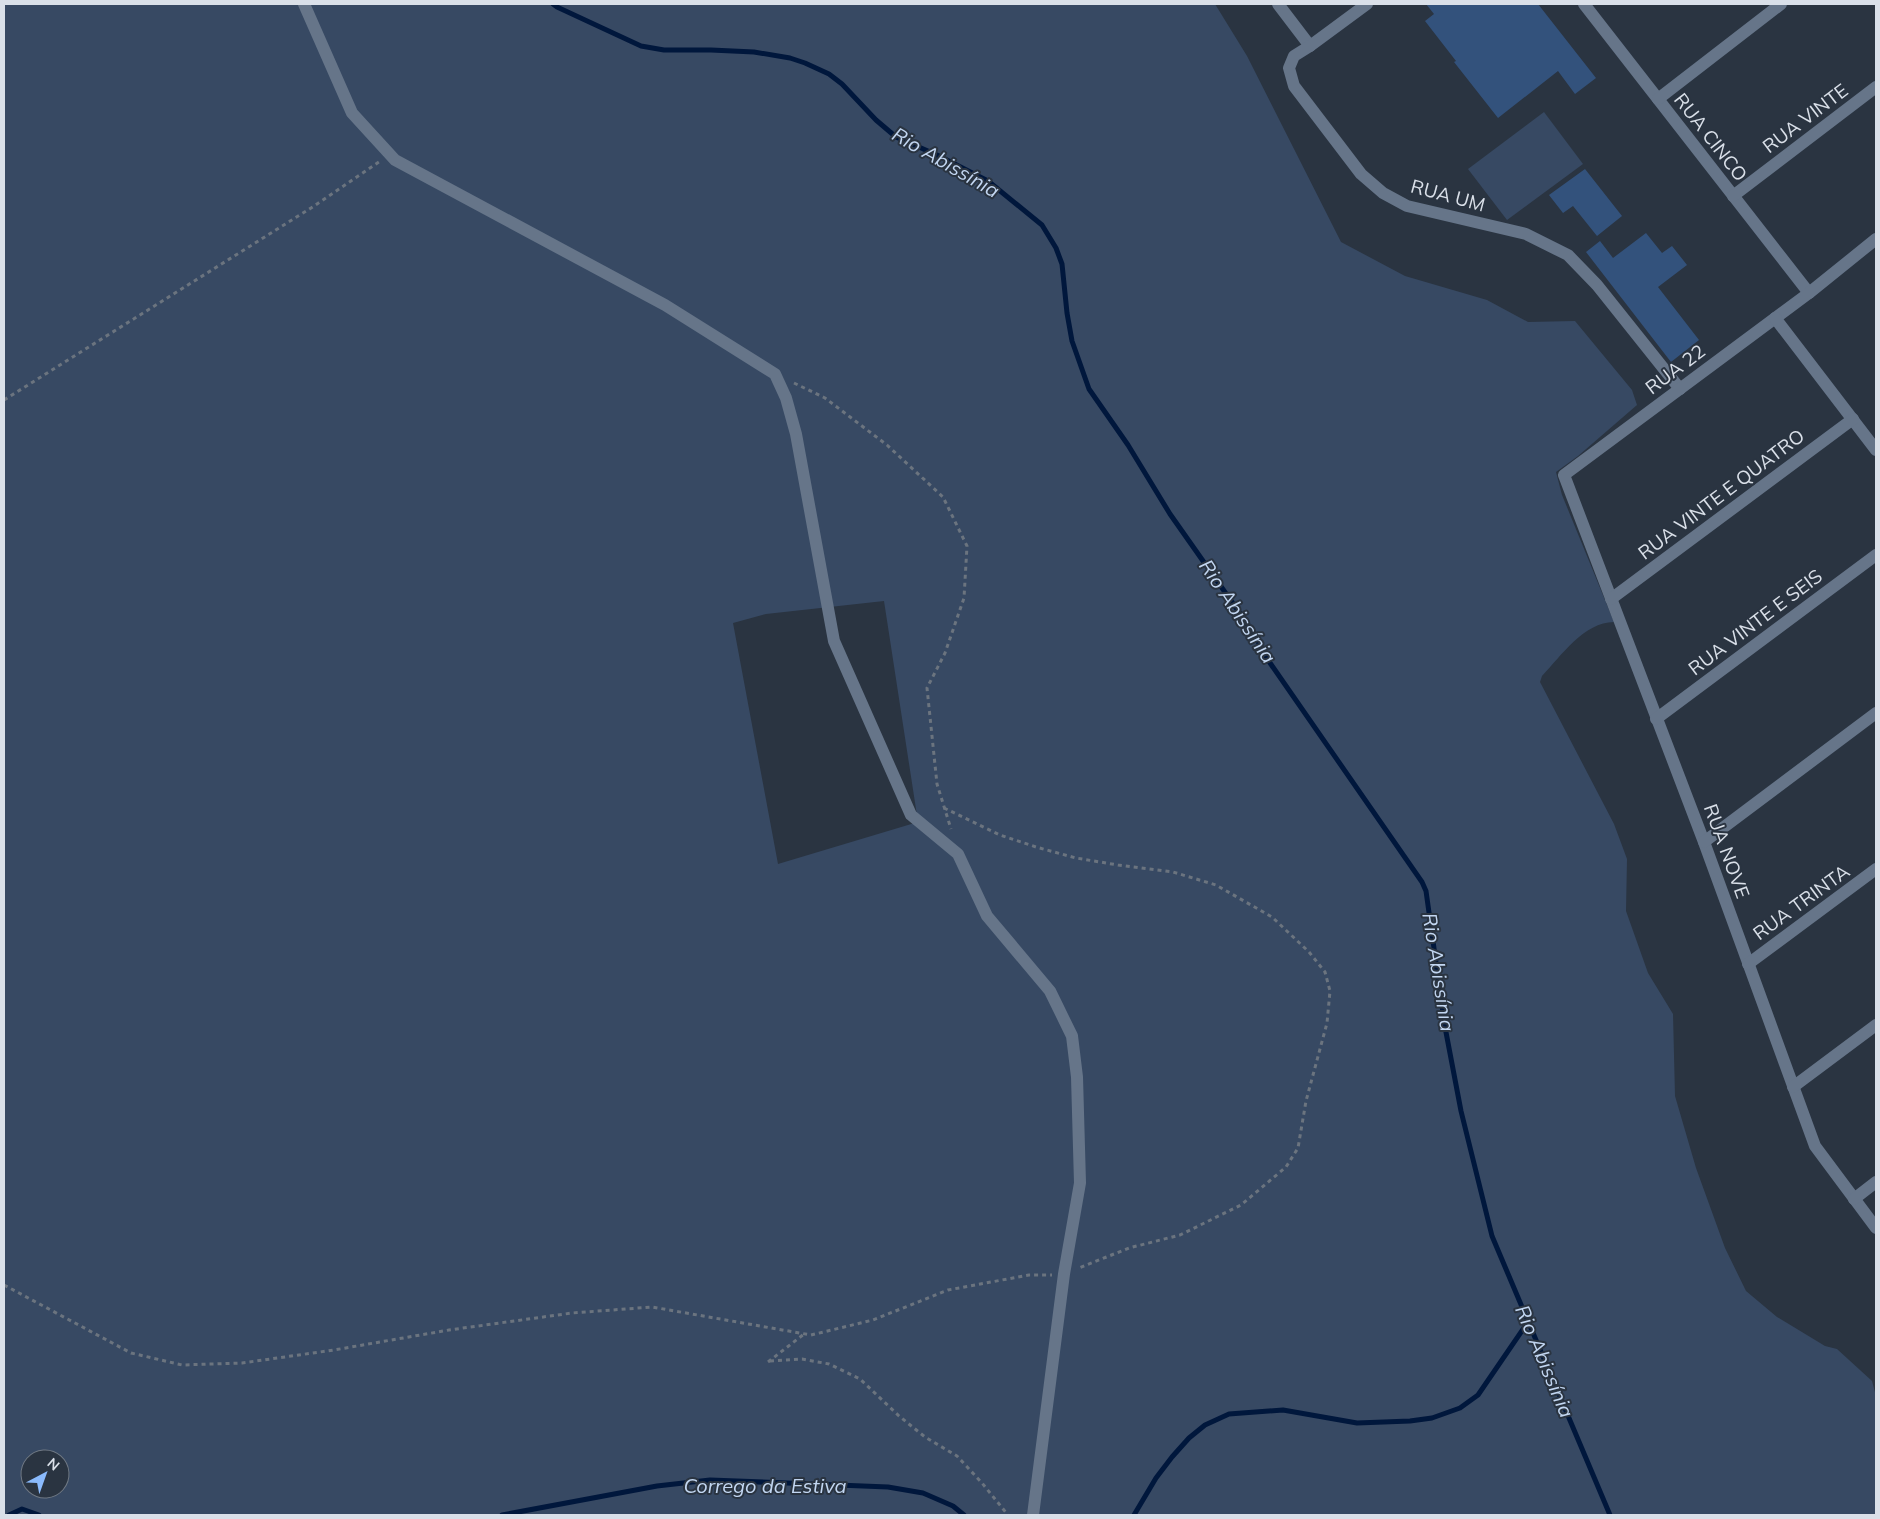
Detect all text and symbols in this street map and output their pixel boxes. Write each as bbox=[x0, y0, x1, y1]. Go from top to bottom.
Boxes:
street label: RUA VINTE bbox=[1757, 78, 1853, 158]
street label: RUA CINCO bbox=[1669, 88, 1753, 186]
water label: Rio Abissínia bbox=[888, 121, 1004, 203]
street label: RUA UM bbox=[1408, 174, 1488, 216]
street label: RUA 22 bbox=[1640, 339, 1710, 399]
street label: RUA VINTE E QUATRO bbox=[1633, 424, 1809, 564]
water label: Rio Abissínia bbox=[1194, 554, 1282, 668]
street label: RUA VINTE E SEIS bbox=[1683, 564, 1827, 680]
street label: RUA NOVE bbox=[1699, 800, 1755, 902]
street label: RUA TRINTA bbox=[1748, 859, 1854, 945]
water label: Rio Abissínia bbox=[1417, 911, 1461, 1033]
water label: Rio Abissínia bbox=[1510, 1301, 1580, 1421]
north arrow bbox=[20, 1449, 70, 1499]
text: N bbox=[44, 1454, 63, 1474]
water label: Corrego da Estiva bbox=[683, 1473, 847, 1498]

